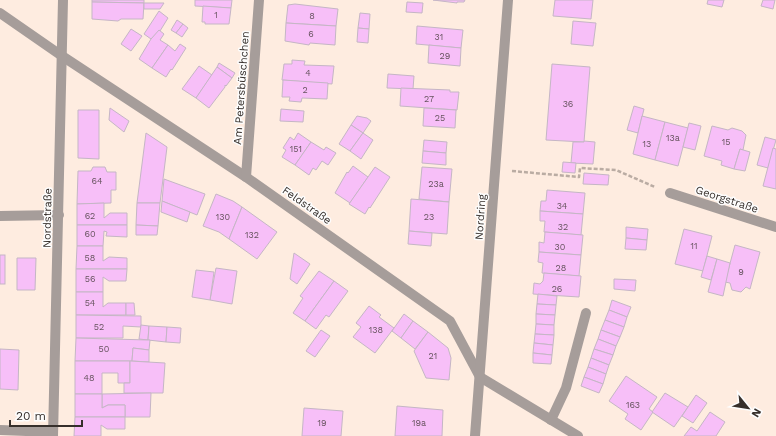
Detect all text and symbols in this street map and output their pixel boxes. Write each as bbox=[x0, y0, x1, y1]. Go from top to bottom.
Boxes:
house number: 1 bbox=[214, 10, 218, 20]
house number: 8 bbox=[309, 11, 315, 21]
house number: 6 bbox=[308, 29, 314, 39]
street label: Am Petersbüschchen bbox=[231, 31, 252, 145]
house number: 31 bbox=[435, 32, 443, 42]
house number: 29 bbox=[440, 51, 450, 61]
house number: 4 bbox=[305, 68, 311, 78]
house number: 2 bbox=[302, 85, 308, 95]
house number: 27 bbox=[424, 94, 434, 104]
house number: 36 bbox=[563, 99, 573, 109]
house number: 25 bbox=[435, 113, 445, 123]
house number: 13a bbox=[666, 133, 680, 143]
house number: 15 bbox=[722, 137, 730, 147]
house number: 13 bbox=[643, 139, 651, 149]
house number: 151 bbox=[290, 144, 302, 154]
house number: 64 bbox=[92, 176, 103, 186]
house number: 23a bbox=[428, 179, 444, 189]
street label: Georgstraße bbox=[694, 183, 760, 216]
street label: Feldstraße bbox=[280, 184, 334, 227]
street label: Nordstraße bbox=[40, 188, 55, 248]
street label: Nordring bbox=[472, 194, 489, 240]
house number: 34 bbox=[557, 201, 568, 211]
house number: 62 bbox=[85, 211, 95, 221]
house number: 130 bbox=[216, 212, 231, 222]
house number: 23 bbox=[424, 212, 434, 222]
house number: 32 bbox=[558, 222, 568, 232]
house number: 60 bbox=[84, 229, 96, 239]
house number: 132 bbox=[245, 230, 259, 240]
house number: 11 bbox=[690, 241, 698, 251]
house number: 30 bbox=[555, 242, 566, 252]
house number: 58 bbox=[85, 253, 95, 263]
house number: 28 bbox=[556, 263, 566, 273]
house number: 9 bbox=[738, 267, 744, 277]
house number: 56 bbox=[85, 274, 95, 284]
house number: 26 bbox=[552, 284, 562, 294]
house number: 54 bbox=[85, 298, 96, 308]
house number: 52 bbox=[94, 322, 104, 332]
house number: 138 bbox=[369, 325, 383, 335]
house number: 50 bbox=[99, 344, 110, 354]
house number: 21 bbox=[429, 351, 437, 361]
house number: 48 bbox=[83, 373, 95, 383]
north arrow bbox=[728, 388, 768, 428]
house number: 163 bbox=[626, 400, 640, 410]
scale bar bbox=[10, 402, 82, 428]
text: N bbox=[749, 406, 764, 420]
text: 20 m bbox=[16, 409, 46, 423]
house number: 19 bbox=[317, 418, 327, 428]
house number: 19a bbox=[412, 418, 426, 428]

